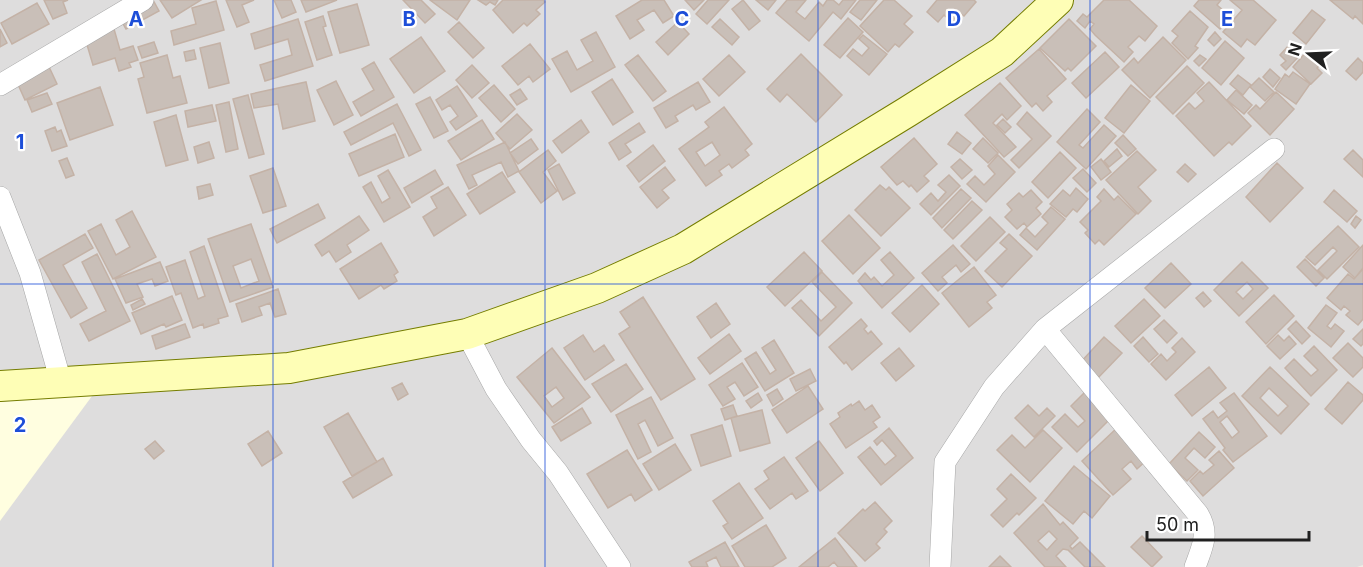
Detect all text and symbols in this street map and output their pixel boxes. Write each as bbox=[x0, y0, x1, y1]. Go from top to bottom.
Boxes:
text: A bbox=[129, 7, 144, 31]
text: B bbox=[402, 7, 416, 31]
text: C bbox=[675, 7, 689, 31]
text: D bbox=[947, 7, 961, 31]
text: E bbox=[1221, 7, 1233, 31]
north arrow bbox=[1279, 24, 1339, 84]
text: N bbox=[1283, 40, 1306, 58]
text: 1 bbox=[16, 130, 24, 154]
text: 2 bbox=[14, 413, 26, 437]
scale bar bbox=[1147, 504, 1309, 542]
text: 50 m bbox=[1156, 514, 1199, 535]

